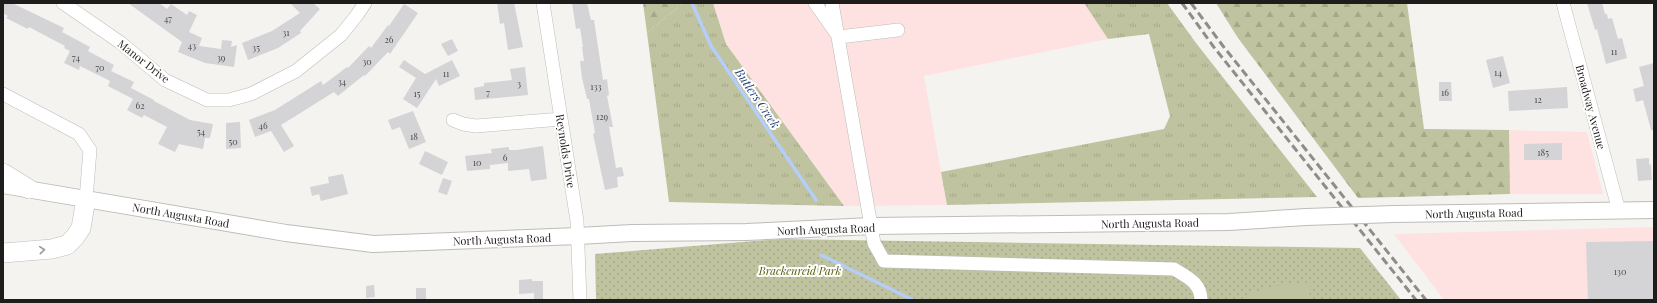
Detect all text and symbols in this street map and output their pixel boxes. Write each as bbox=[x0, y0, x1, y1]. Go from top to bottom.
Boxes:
house number: 47 bbox=[164, 12, 172, 24]
house number: 31 bbox=[282, 26, 290, 38]
house number: 26 bbox=[385, 33, 394, 45]
street label: Manor Drive bbox=[115, 36, 173, 86]
house number: 43 bbox=[188, 39, 196, 51]
house number: 35 bbox=[252, 41, 260, 53]
house number: 11 bbox=[1611, 45, 1618, 57]
house number: 74 bbox=[72, 51, 80, 63]
house number: 39 bbox=[217, 51, 226, 63]
house number: 30 bbox=[362, 55, 372, 67]
house number: 70 bbox=[95, 61, 105, 73]
street label: Broadway Avenue bbox=[1572, 63, 1610, 151]
water label: Butlers Creek bbox=[732, 64, 784, 131]
house number: 14 bbox=[1494, 66, 1502, 78]
house number: 11 bbox=[443, 67, 450, 79]
house number: 34 bbox=[338, 75, 347, 87]
house number: 3 bbox=[517, 77, 521, 89]
house number: 133 bbox=[590, 80, 602, 92]
house number: 7 bbox=[486, 86, 490, 98]
house number: 16 bbox=[1441, 86, 1449, 98]
house number: 15 bbox=[414, 87, 421, 99]
house number: 12 bbox=[1534, 93, 1542, 105]
house number: 62 bbox=[136, 99, 144, 111]
house number: 129 bbox=[596, 110, 609, 122]
street label: Reynolds Drive bbox=[553, 113, 579, 189]
house number: 46 bbox=[258, 119, 268, 131]
house number: 54 bbox=[197, 125, 206, 137]
house number: 18 bbox=[410, 130, 418, 142]
house number: 50 bbox=[228, 135, 238, 147]
house number: 185 bbox=[1537, 146, 1549, 158]
house number: 6 bbox=[503, 151, 508, 163]
house number: 10 bbox=[473, 156, 481, 168]
street label: North Augusta Road bbox=[131, 199, 231, 231]
street label: North Augusta Road bbox=[1425, 205, 1524, 221]
street label: North Augusta Road bbox=[1101, 215, 1200, 231]
street label: North Augusta Road bbox=[777, 220, 876, 238]
street label: North Augusta Road bbox=[453, 230, 552, 248]
one-way arrow bbox=[39, 245, 45, 254]
park label: Brackenreid Park bbox=[758, 263, 842, 278]
house number: 130 bbox=[1614, 265, 1626, 277]

